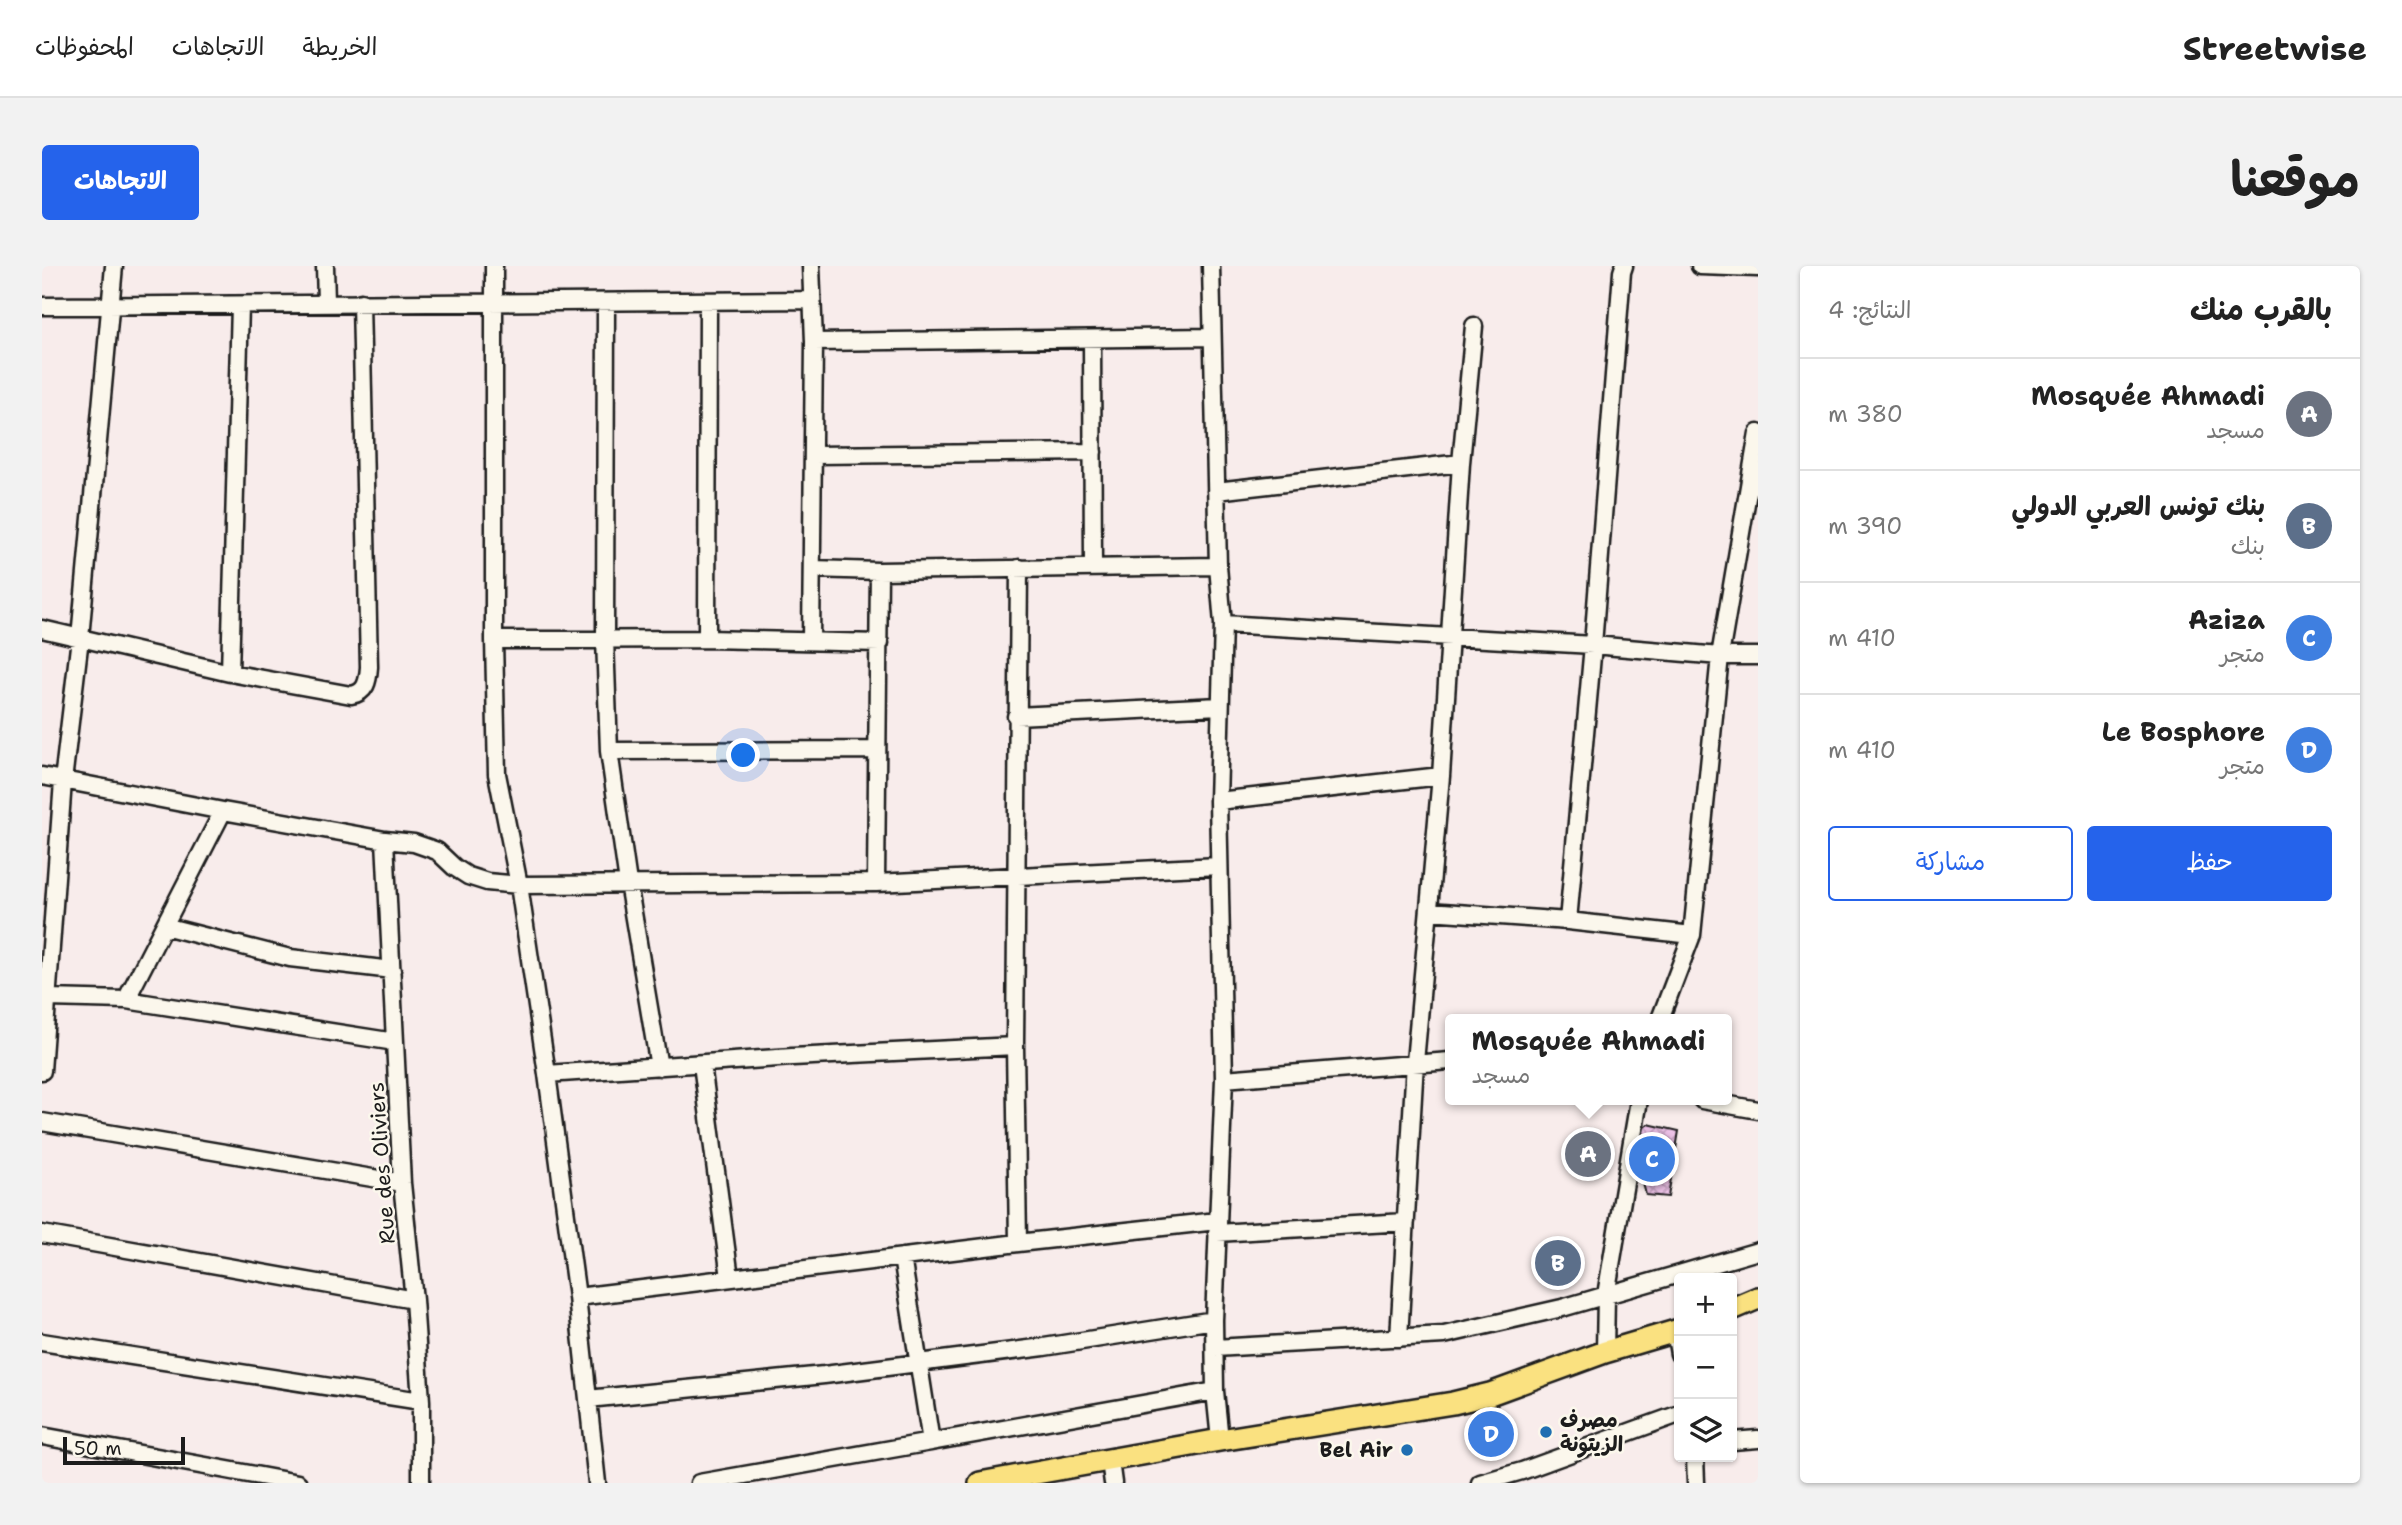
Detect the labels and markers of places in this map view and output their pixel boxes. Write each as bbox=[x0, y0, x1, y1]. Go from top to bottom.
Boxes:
pin: A bbox=[1565, 1128, 1611, 1180]
pin: C bbox=[1629, 1133, 1675, 1185]
pin: B bbox=[1535, 1237, 1581, 1289]
place label: مصرف الزيتونة bbox=[1560, 1406, 1623, 1458]
pin: D bbox=[1468, 1408, 1514, 1460]
marker: مصرف الزيتونة bbox=[1538, 1424, 1554, 1440]
place label: Bel Air bbox=[1320, 1436, 1393, 1464]
marker: Bel Air bbox=[1399, 1442, 1415, 1458]

